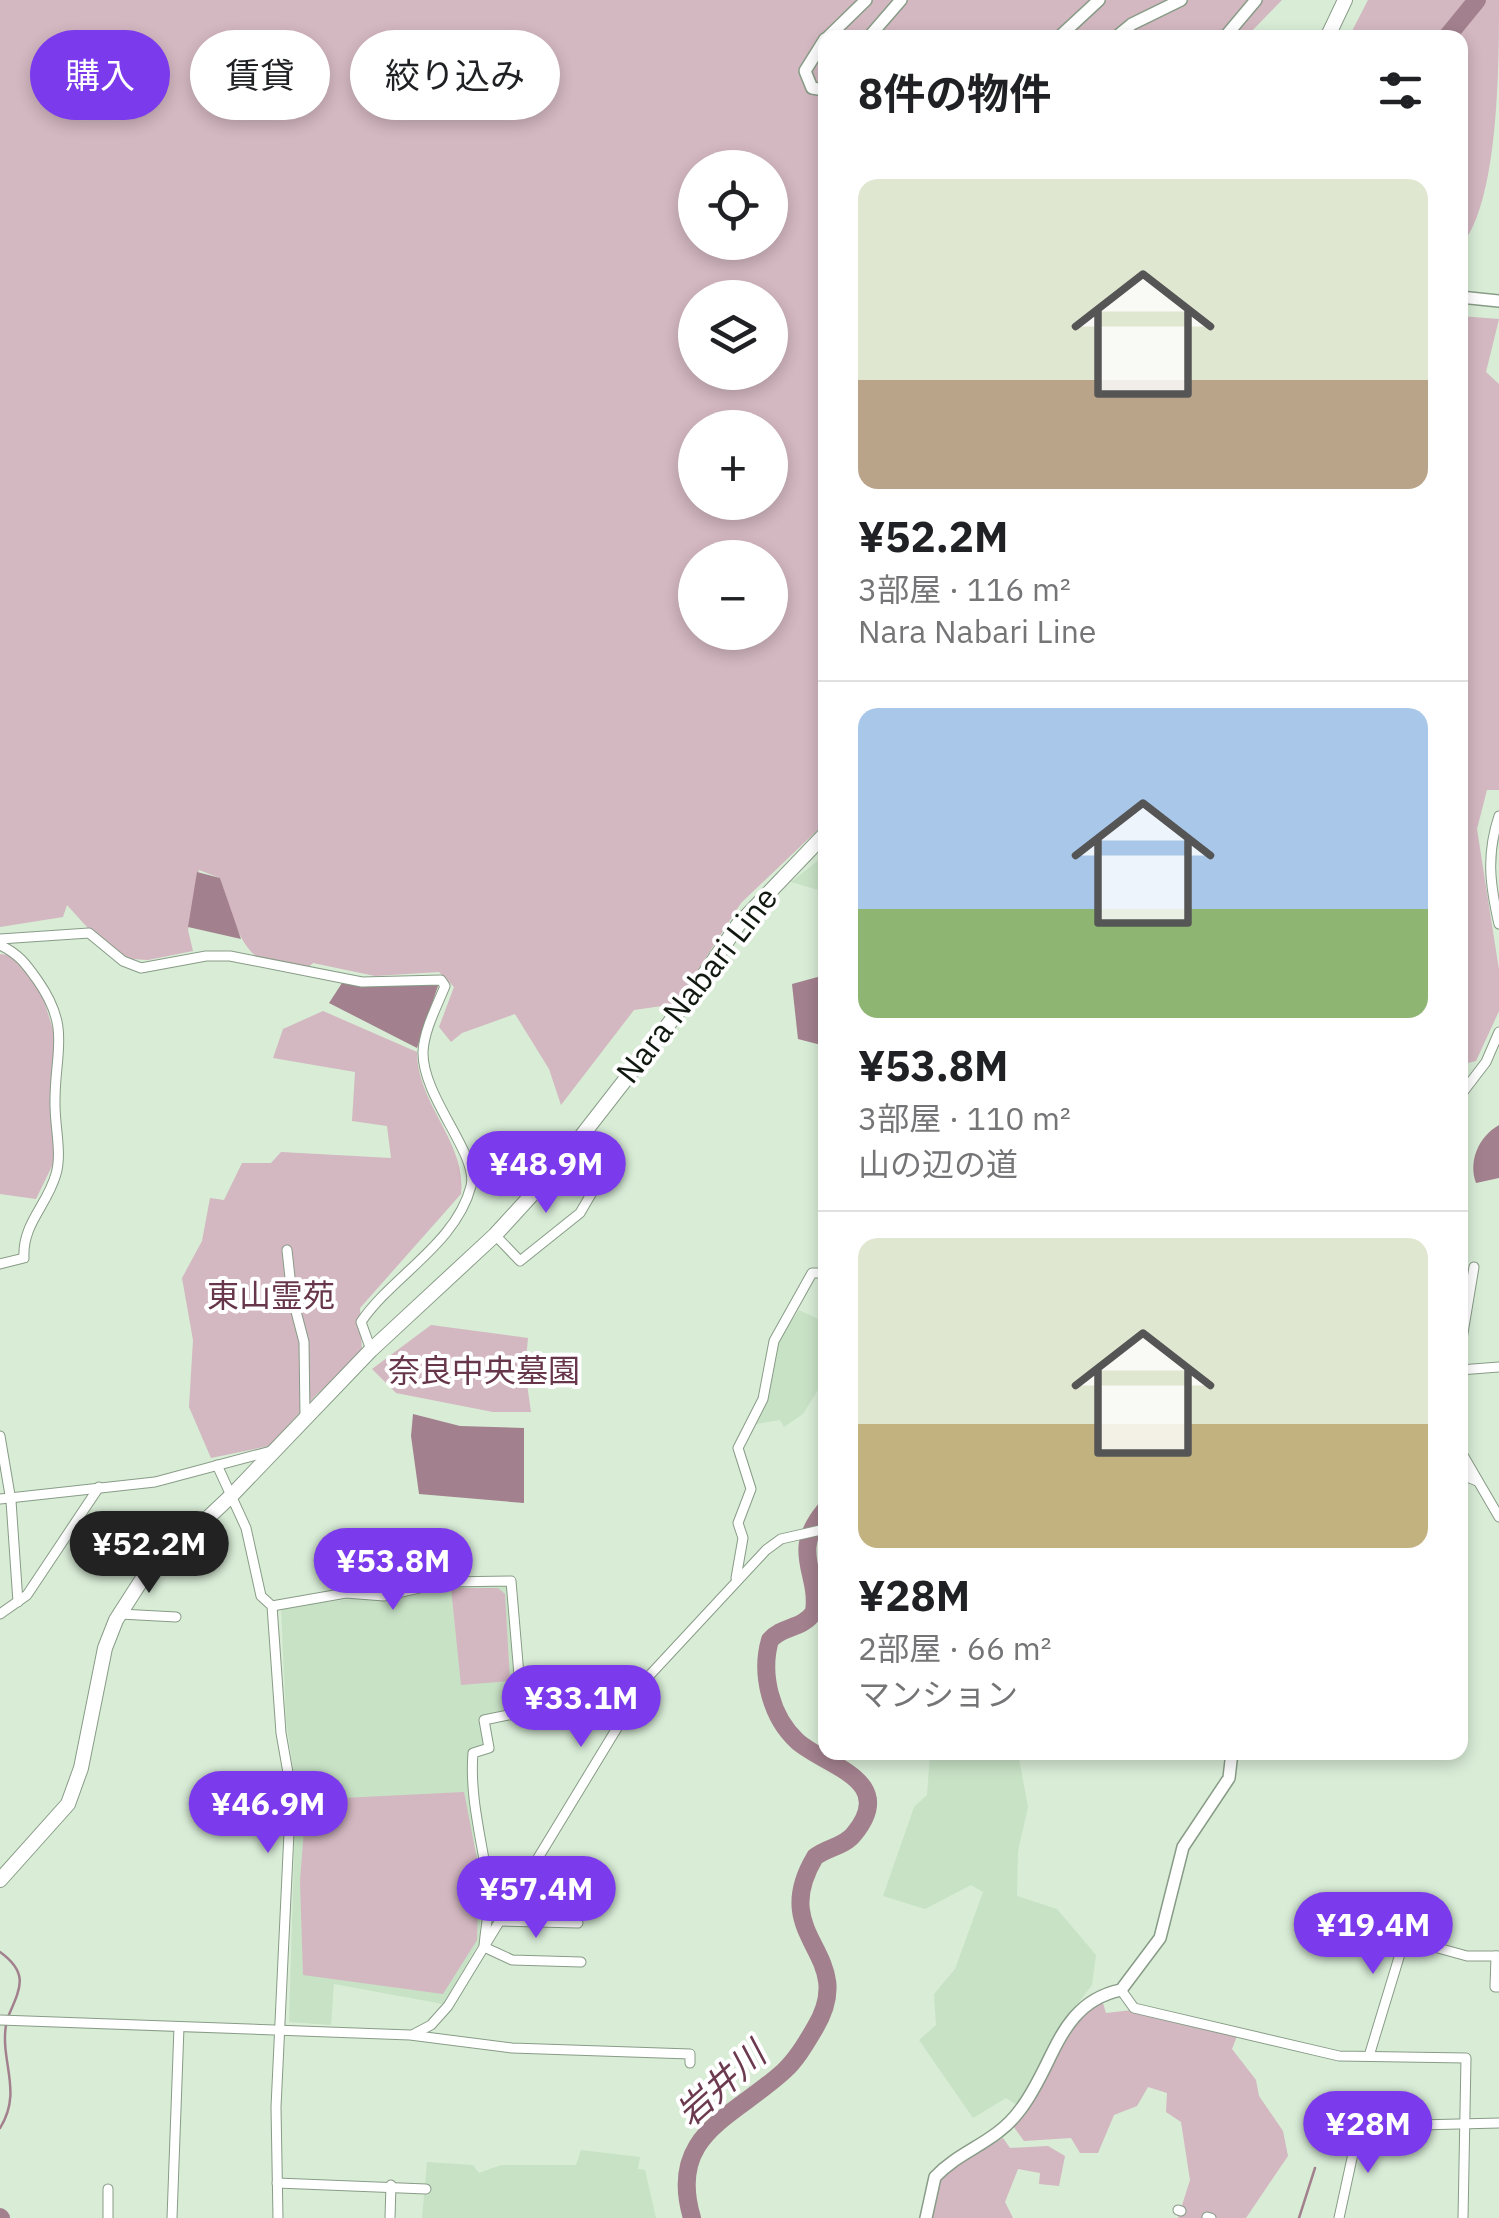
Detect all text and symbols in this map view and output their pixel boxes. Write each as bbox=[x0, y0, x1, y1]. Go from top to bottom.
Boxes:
chip: 購入 bbox=[30, 30, 170, 120]
chip: 賃貸 bbox=[190, 30, 330, 120]
chip: 絞り込み bbox=[350, 30, 560, 120]
icon: filters bbox=[1373, 63, 1428, 118]
text: 8件の物件 bbox=[858, 66, 1051, 121]
map controls bbox=[678, 150, 788, 650]
button: locate bbox=[678, 150, 788, 260]
icon: home bbox=[1053, 244, 1233, 424]
button: layers bbox=[678, 280, 788, 390]
button: + bbox=[678, 410, 788, 520]
text: ¥52.2M bbox=[858, 509, 1008, 564]
button: − bbox=[678, 540, 788, 650]
text: 3部屋 · 116 m² bbox=[858, 568, 1071, 610]
text: Nara Nabari Line bbox=[858, 610, 1096, 652]
icon: home bbox=[1053, 773, 1233, 953]
street label: Nara Nabari Line bbox=[606, 878, 786, 1091]
text: ¥53.8M bbox=[858, 1038, 1008, 1093]
text: 3部屋 · 110 m² bbox=[858, 1097, 1071, 1139]
pin: ¥48.9M bbox=[465, 1131, 627, 1216]
text: ¥48.9M bbox=[489, 1142, 603, 1184]
text: 山の辺の道 bbox=[858, 1143, 1018, 1185]
park label: 東山霊苑 bbox=[207, 1274, 335, 1316]
icon: home bbox=[1053, 1303, 1233, 1483]
park label: 奈良中央墓園 bbox=[388, 1349, 580, 1391]
pin: ¥52.2M bbox=[68, 1511, 230, 1596]
text: ¥52.2M bbox=[92, 1522, 206, 1564]
pin: ¥53.8M bbox=[312, 1528, 474, 1613]
text: ¥53.8M bbox=[336, 1539, 450, 1581]
text: ¥28M bbox=[858, 1568, 970, 1623]
text: 2部屋 · 66 m² bbox=[858, 1627, 1052, 1669]
pin: ¥33.1M bbox=[500, 1665, 662, 1750]
text: マンション bbox=[858, 1673, 1018, 1715]
text: ¥33.1M bbox=[524, 1676, 638, 1718]
pin: ¥46.9M bbox=[187, 1771, 349, 1856]
text: ¥46.9M bbox=[211, 1782, 325, 1824]
pin: ¥57.4M bbox=[455, 1856, 617, 1941]
text: ¥57.4M bbox=[479, 1867, 593, 1909]
pin: ¥19.4M bbox=[1292, 1892, 1454, 1977]
text: ¥19.4M bbox=[1316, 1903, 1430, 1945]
water label: 岩井川 bbox=[666, 2028, 778, 2135]
pin: ¥28M bbox=[1309, 2091, 1427, 2176]
text: ¥28M bbox=[1325, 2102, 1411, 2144]

